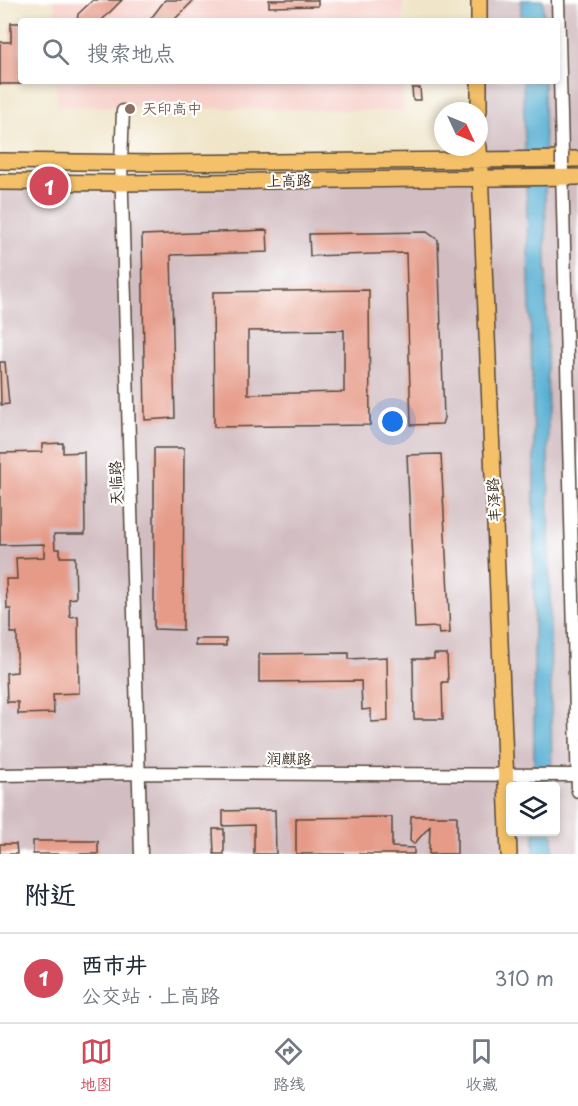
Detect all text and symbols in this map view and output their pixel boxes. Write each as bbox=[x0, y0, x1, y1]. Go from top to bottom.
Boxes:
search box bbox=[18, 18, 560, 84]
icon: search bbox=[39, 35, 72, 68]
text: 搜索地点 bbox=[87, 35, 175, 68]
place label: 天印高中 bbox=[142, 96, 202, 119]
marker: 天印高中 bbox=[123, 102, 137, 116]
north arrow bbox=[434, 102, 488, 156]
pin: 1 bbox=[29, 164, 68, 208]
street label: 上高路 bbox=[266, 168, 312, 191]
your location bbox=[378, 407, 407, 436]
street label: 天临路 bbox=[102, 460, 127, 506]
street label: 丰泽路 bbox=[480, 477, 505, 523]
street label: 润麒路 bbox=[266, 746, 312, 769]
map controls bbox=[506, 782, 560, 836]
button: layers bbox=[506, 782, 560, 836]
text: 附近 bbox=[24, 874, 76, 913]
text: 西市井 bbox=[81, 947, 147, 980]
text: 1 bbox=[39, 963, 48, 993]
text: 310 m bbox=[494, 963, 554, 993]
text: 公交站 · 上高路 bbox=[81, 980, 220, 1010]
tab: 地图 bbox=[80, 1035, 113, 1095]
tab: 路线 bbox=[272, 1035, 305, 1095]
tab: 收藏 bbox=[465, 1035, 498, 1095]

